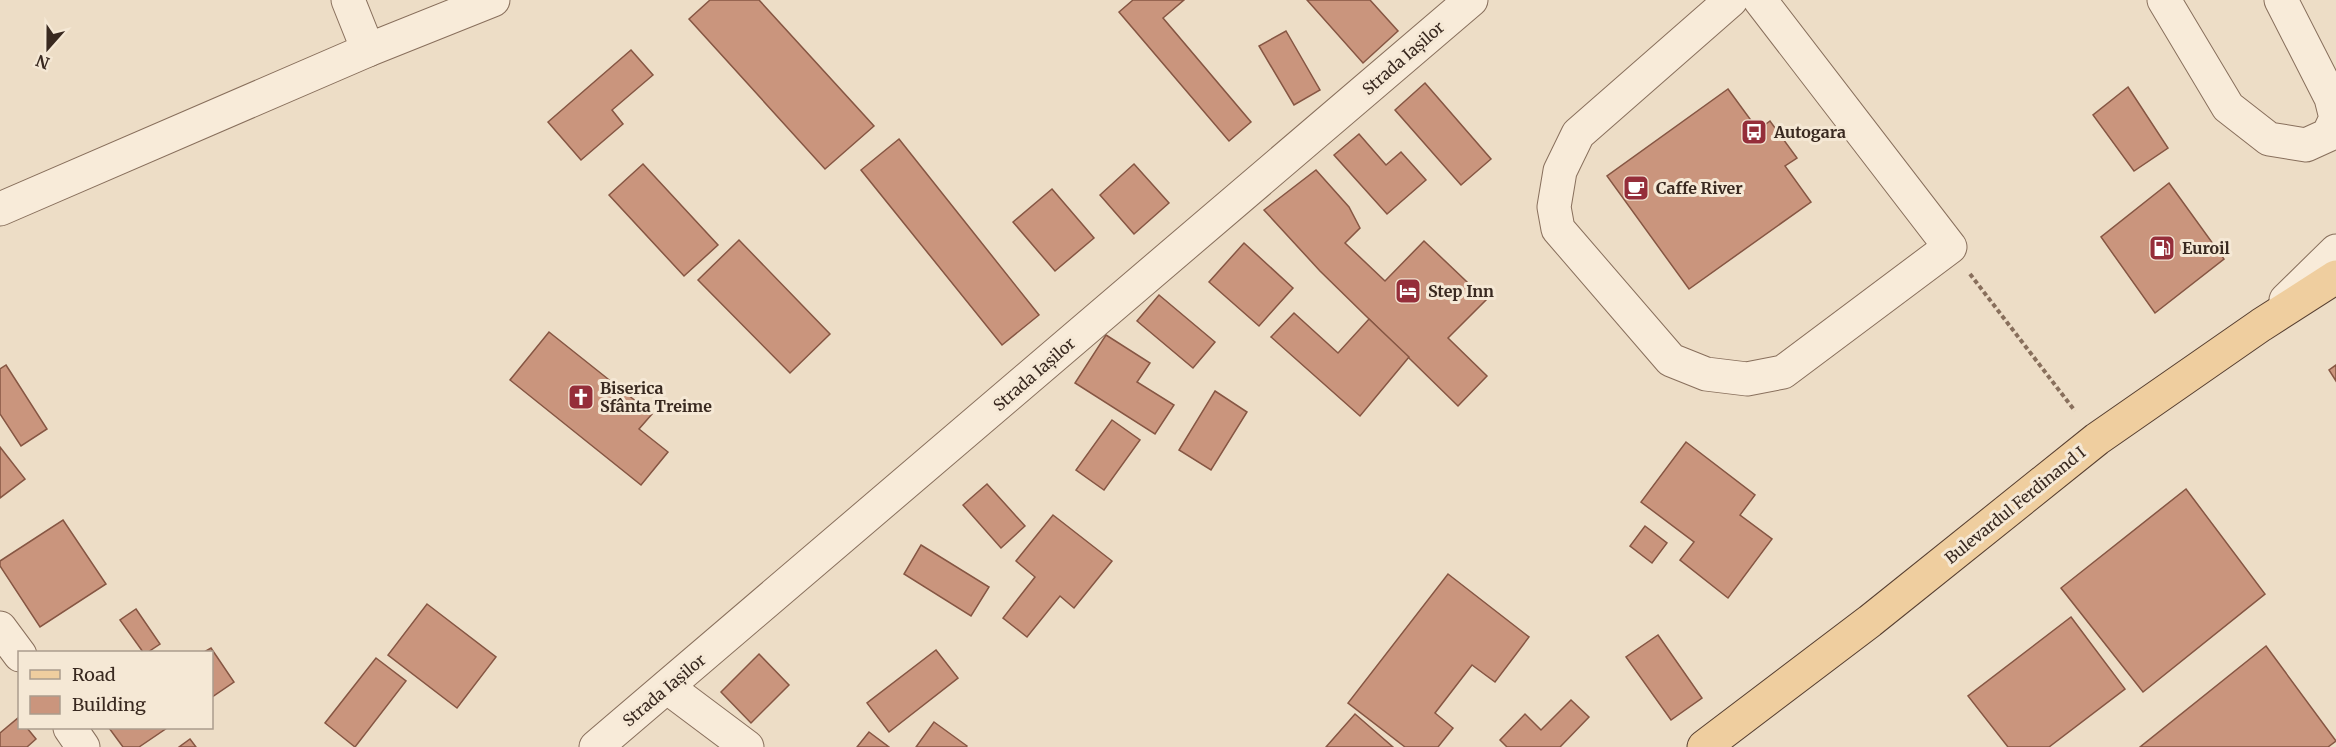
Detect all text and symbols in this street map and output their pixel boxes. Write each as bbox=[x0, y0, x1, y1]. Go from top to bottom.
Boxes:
street label: Strada Iașilor bbox=[1358, 17, 1449, 100]
north arrow bbox=[18, 18, 78, 78]
text: N bbox=[33, 50, 52, 74]
bus stop icon: Autogara bbox=[1739, 117, 1769, 147]
place label: Autogara bbox=[1773, 122, 1846, 142]
cafe icon: Caffe River bbox=[1621, 173, 1651, 203]
place label: Caffe River bbox=[1656, 178, 1743, 198]
fuel station icon: Euroil bbox=[2147, 233, 2177, 263]
place label: Euroil bbox=[2182, 238, 2230, 258]
hotel icon: Step Inn bbox=[1393, 276, 1423, 306]
place label: Step Inn bbox=[1428, 281, 1494, 301]
street label: Strada Iașilor bbox=[989, 333, 1080, 416]
place label: Biserica Sfânta Treime bbox=[600, 378, 712, 416]
church icon: Biserica Sfânta Treime bbox=[566, 382, 596, 412]
street label: Bulevardul Ferdinand I bbox=[1941, 442, 2089, 568]
street label: Strada Iașilor bbox=[618, 650, 710, 731]
legend bbox=[18, 651, 213, 729]
text: Road bbox=[72, 663, 116, 686]
text: Building bbox=[72, 693, 146, 716]

